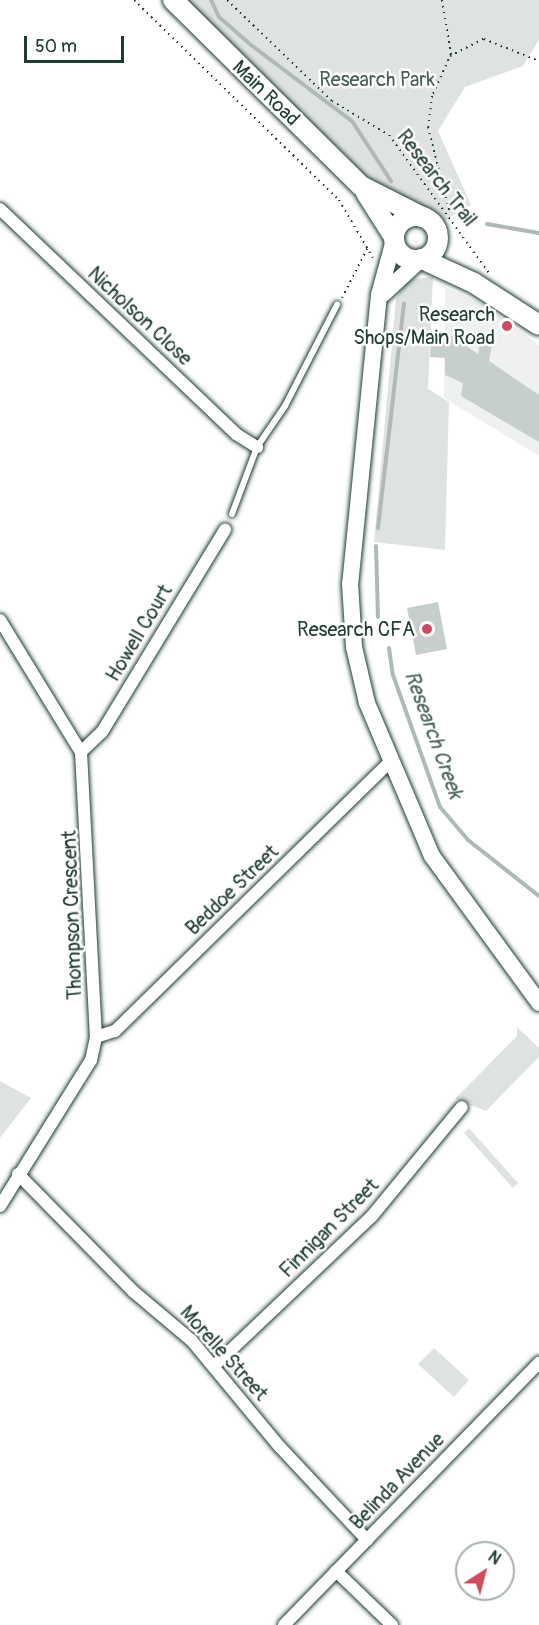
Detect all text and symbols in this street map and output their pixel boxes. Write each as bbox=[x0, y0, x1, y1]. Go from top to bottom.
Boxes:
scale bar bbox=[27, 24, 128, 62]
text: 50 m bbox=[35, 35, 77, 58]
street label: Main Road bbox=[227, 55, 305, 131]
park label: Research Park bbox=[319, 67, 435, 91]
street label: Research Trail bbox=[392, 125, 482, 231]
street label: Nicholson Close bbox=[83, 262, 197, 370]
place label: Research Shops/Main Road bbox=[353, 302, 495, 349]
marker: Research Shops/Main Road bbox=[500, 319, 514, 333]
street label: Howell Court bbox=[101, 580, 177, 686]
place label: Research CFA bbox=[297, 617, 415, 641]
marker: Research CFA bbox=[420, 622, 434, 636]
water label: Research Creek bbox=[398, 668, 468, 802]
street label: Thompson Crescent bbox=[57, 830, 87, 1000]
street label: Beddoe Street bbox=[181, 840, 283, 940]
street label: Finnigan Street bbox=[274, 1173, 384, 1283]
street label: Morelle Street bbox=[175, 1300, 273, 1406]
street label: Belinda Avenue bbox=[345, 1428, 449, 1534]
north arrow bbox=[455, 1541, 515, 1601]
text: N bbox=[484, 1547, 505, 1569]

